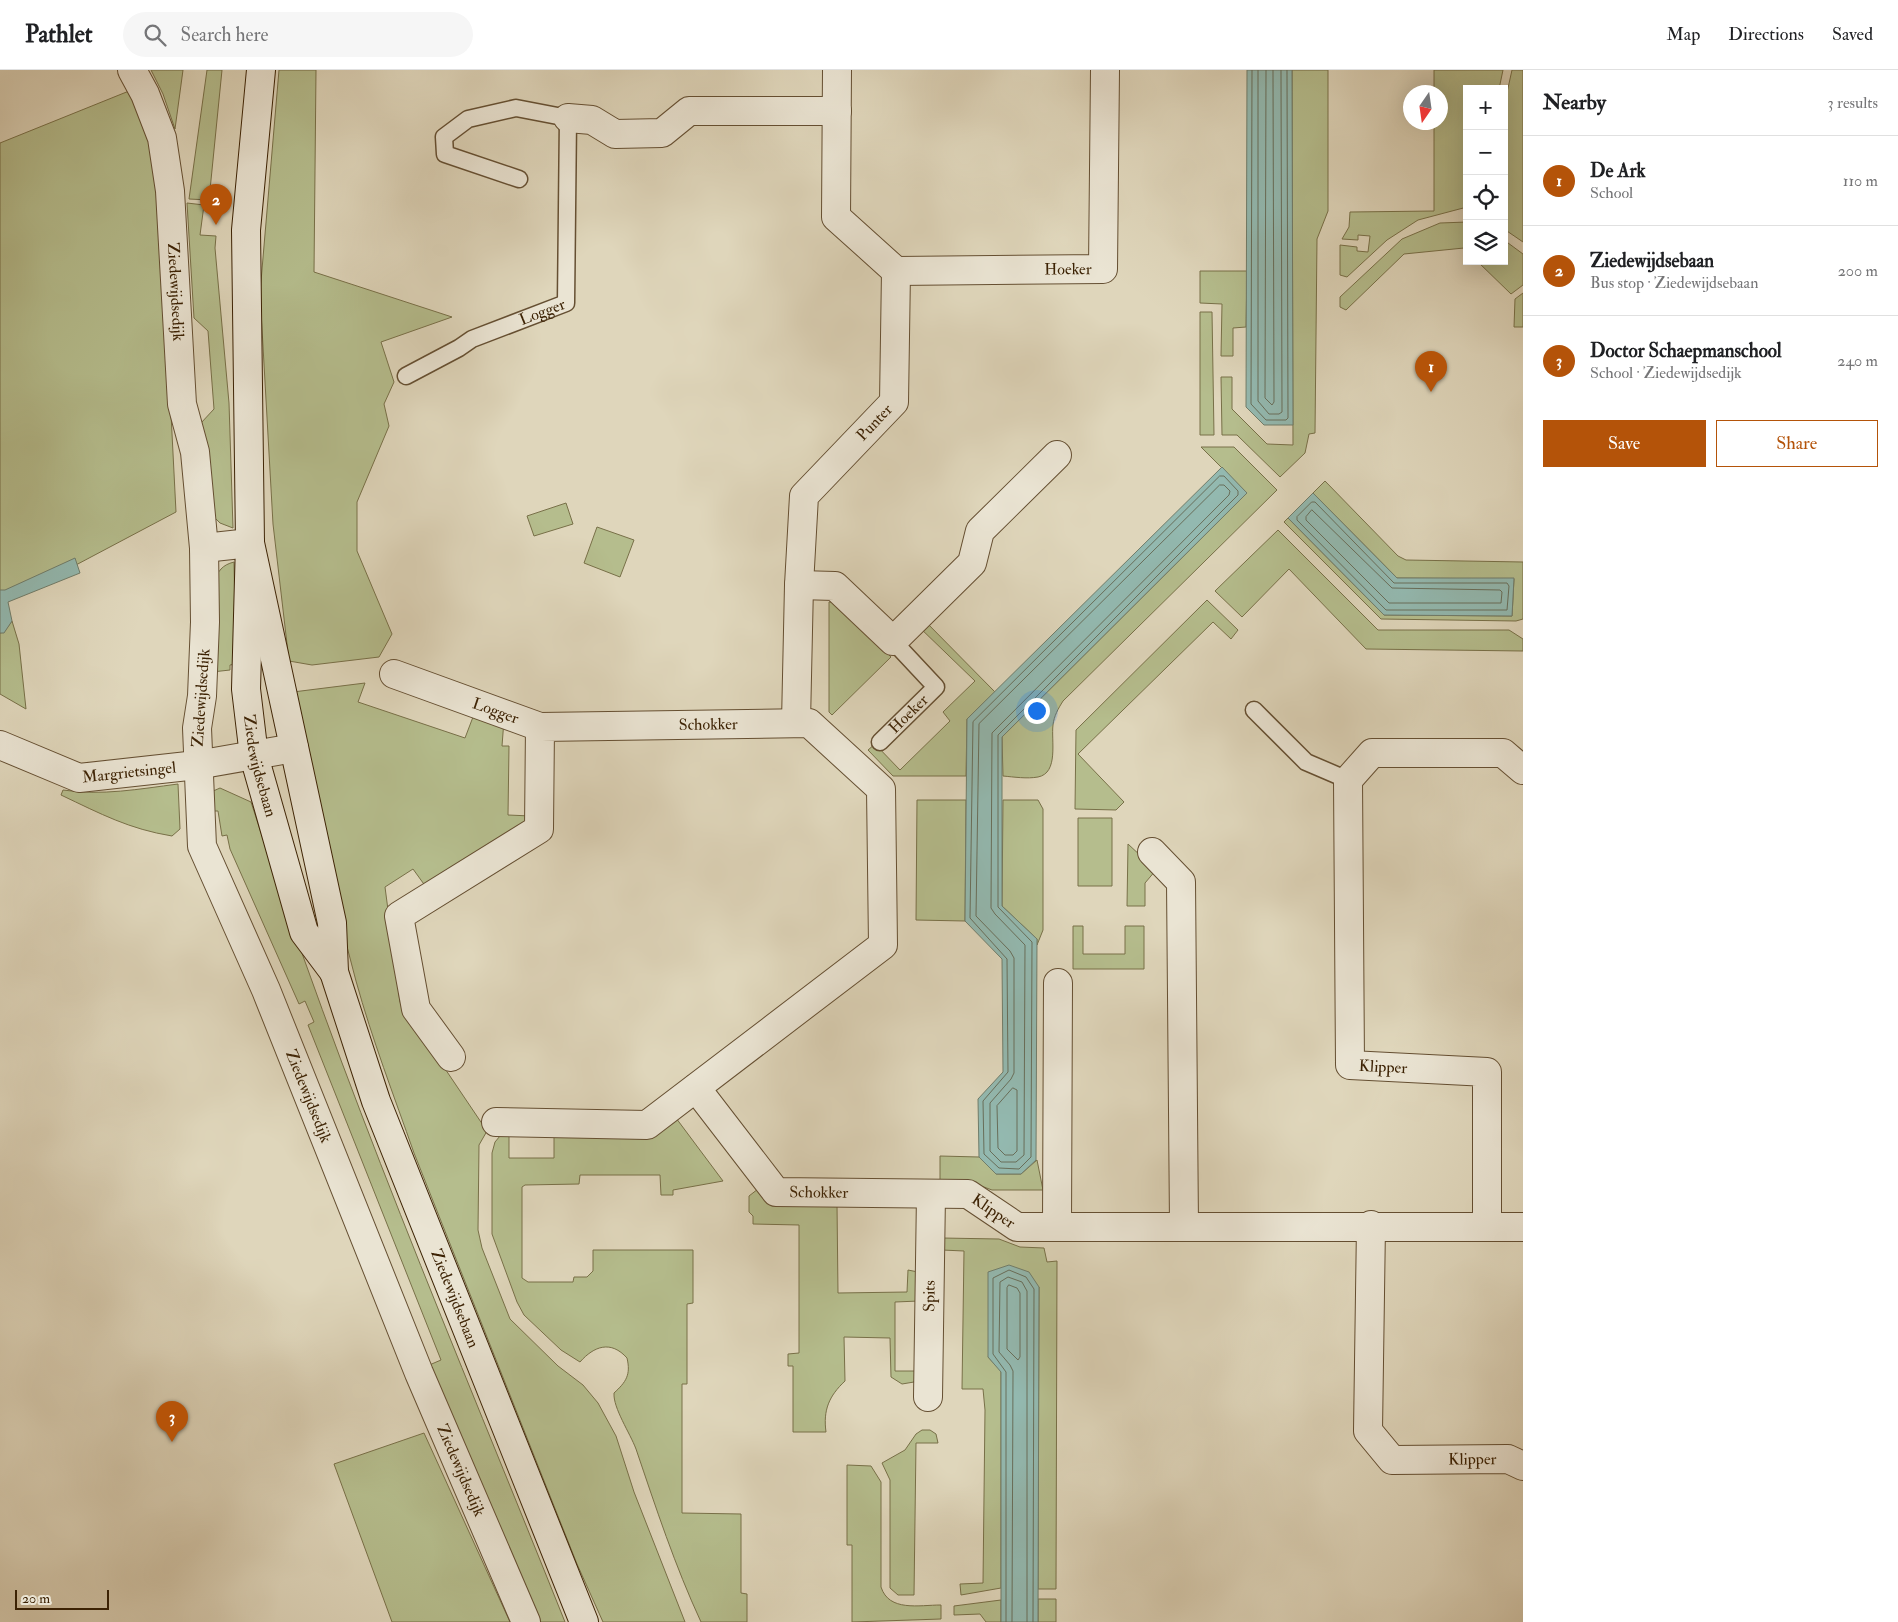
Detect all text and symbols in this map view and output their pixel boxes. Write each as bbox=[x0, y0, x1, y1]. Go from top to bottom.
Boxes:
search box bbox=[123, 12, 473, 57]
text: Pathlet bbox=[25, 19, 93, 50]
icon: search bbox=[141, 21, 169, 49]
text: Search here bbox=[181, 23, 268, 47]
text: Map bbox=[1667, 23, 1700, 46]
text: Directions bbox=[1728, 23, 1804, 46]
text: Saved bbox=[1832, 23, 1873, 46]
north arrow bbox=[1403, 85, 1448, 130]
map controls bbox=[1463, 85, 1508, 265]
button: + bbox=[1463, 85, 1508, 130]
text: Nearby bbox=[1543, 89, 1606, 116]
text: 3 results bbox=[1827, 93, 1878, 113]
button: − bbox=[1463, 130, 1508, 175]
text: De Ark bbox=[1590, 159, 1646, 183]
text: 1 bbox=[1556, 171, 1562, 191]
text: 110 m bbox=[1843, 171, 1878, 191]
button: locate bbox=[1463, 175, 1508, 220]
text: School bbox=[1590, 183, 1633, 203]
pin: 2 bbox=[200, 184, 232, 225]
button: layers bbox=[1463, 220, 1508, 265]
street label: Ziedewijdsedijk bbox=[163, 242, 188, 342]
text: Ziedewijdsebaan bbox=[1590, 249, 1714, 273]
street label: Hoeker bbox=[1044, 259, 1092, 280]
text: 2 bbox=[1555, 261, 1563, 281]
text: 200 m bbox=[1838, 261, 1878, 281]
text: Bus stop · Ziedewijdsebaan bbox=[1590, 273, 1758, 293]
street label: Logger bbox=[516, 294, 568, 330]
text: Doctor Schaepmanschool bbox=[1590, 339, 1782, 363]
pin: 1 bbox=[1415, 351, 1447, 392]
text: 3 bbox=[1556, 351, 1562, 371]
text: 240 m bbox=[1837, 351, 1878, 371]
text: School · Ziedewijdsedijk bbox=[1590, 363, 1742, 383]
street label: Punter bbox=[852, 400, 897, 445]
button: Save bbox=[1543, 420, 1706, 467]
button: Share bbox=[1716, 420, 1878, 467]
street label: Ziedewijdsedijk bbox=[188, 648, 214, 748]
street label: Hoeker bbox=[885, 690, 932, 738]
street label: Logger bbox=[470, 693, 521, 728]
your location bbox=[1024, 698, 1050, 724]
street label: Ziedewijdsebaan bbox=[239, 714, 281, 819]
street label: Schokker bbox=[679, 714, 738, 735]
street label: Margrietsingel bbox=[81, 757, 177, 788]
street label: Ziedewijdsedijk bbox=[281, 1047, 336, 1146]
street label: Klipper bbox=[1358, 1056, 1408, 1079]
street label: Schokker bbox=[789, 1182, 848, 1203]
street label: Klipper bbox=[968, 1189, 1019, 1233]
street label: Ziedewijdsebaan bbox=[426, 1246, 483, 1351]
street label: Spits bbox=[919, 1280, 941, 1312]
pin: 3 bbox=[156, 1401, 188, 1442]
street label: Ziedewijdsedijk bbox=[432, 1421, 490, 1520]
street label: Klipper bbox=[1448, 1449, 1497, 1470]
scale bar bbox=[15, 1587, 109, 1610]
text: 20 m bbox=[22, 1590, 50, 1607]

